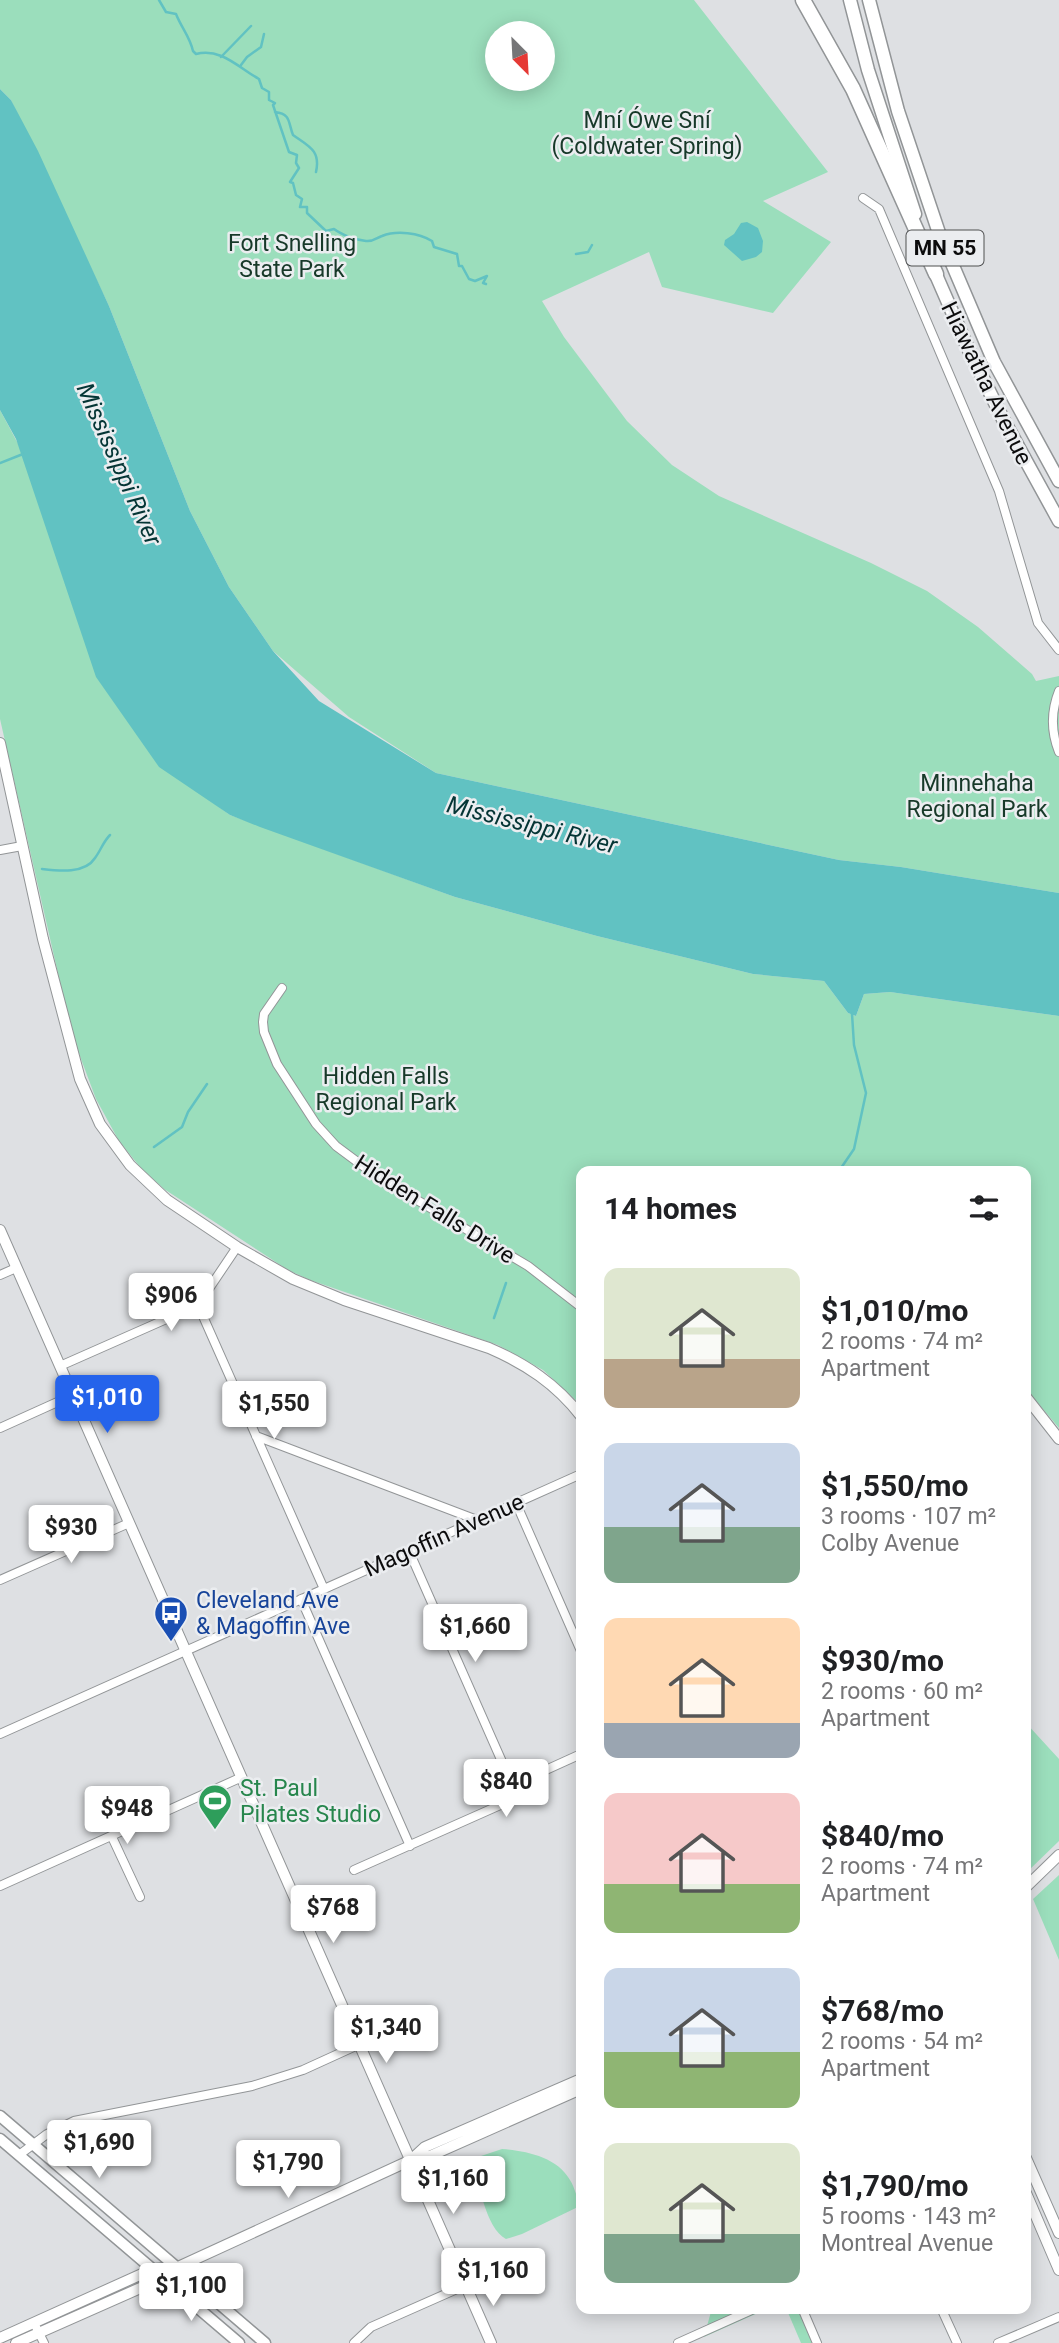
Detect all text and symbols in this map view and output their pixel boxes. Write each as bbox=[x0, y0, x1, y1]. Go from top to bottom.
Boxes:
north arrow bbox=[485, 21, 555, 91]
map controls bbox=[485, 21, 555, 91]
park label: Mní Ówe Sní (Coldwater Spring) bbox=[551, 106, 743, 160]
park label: Fort Snelling State Park bbox=[228, 230, 356, 283]
road number: MN 55 bbox=[906, 230, 984, 266]
street label: Hiawatha Avenue bbox=[935, 297, 1038, 469]
water label: Mississippi River bbox=[71, 379, 168, 550]
park label: Minnehaha Regional Park bbox=[907, 770, 1048, 823]
water label: Mississippi River bbox=[444, 790, 621, 860]
park label: Hidden Falls Regional Park bbox=[316, 1063, 457, 1116]
street label: Hidden Falls Drive bbox=[350, 1149, 520, 1270]
icon: filters bbox=[965, 1189, 1003, 1227]
text: 14 homes bbox=[604, 1191, 737, 1226]
pin: $906 bbox=[130, 1274, 212, 1333]
text: $906 bbox=[145, 1282, 197, 1309]
text: $1,010/mo bbox=[821, 1293, 969, 1328]
icon: home bbox=[660, 1296, 744, 1380]
text: 2 rooms · 74 m² bbox=[821, 1328, 983, 1355]
text: Apartment bbox=[821, 1355, 930, 1382]
pin: $1,010 bbox=[50, 1376, 164, 1435]
pin: $1,550 bbox=[217, 1382, 331, 1441]
text: $1,010 bbox=[71, 1384, 143, 1411]
text: $1,550 bbox=[238, 1390, 310, 1417]
text: $1,550/mo bbox=[821, 1468, 969, 1503]
icon: home bbox=[660, 1471, 744, 1555]
street label: Magoffin Avenue bbox=[360, 1488, 528, 1583]
text: 3 rooms · 107 m² bbox=[821, 1503, 996, 1530]
pin: $930 bbox=[30, 1506, 112, 1565]
text: $930 bbox=[45, 1514, 97, 1541]
text: Colby Avenue bbox=[821, 1530, 959, 1557]
place label: Cleveland Ave & Magoffin Ave bbox=[196, 1587, 350, 1640]
bus stop icon: Cleveland Ave & Magoffin Ave bbox=[152, 1594, 190, 1643]
pin: $1,660 bbox=[418, 1604, 532, 1664]
text: $1,660 bbox=[439, 1613, 511, 1640]
text: $930/mo bbox=[821, 1643, 944, 1678]
icon: home bbox=[660, 1646, 744, 1730]
text: 2 rooms · 60 m² bbox=[821, 1678, 983, 1705]
text: Apartment bbox=[821, 1705, 930, 1732]
pin: $840 bbox=[465, 1759, 547, 1819]
text: $840 bbox=[480, 1768, 532, 1795]
place label: St. Paul Pilates Studio bbox=[240, 1775, 381, 1828]
sports icon: St. Paul Pilates Studio bbox=[196, 1782, 234, 1831]
pin: $948 bbox=[86, 1786, 168, 1846]
text: $948 bbox=[101, 1795, 153, 1822]
text: $840/mo bbox=[821, 1818, 944, 1853]
icon: home bbox=[660, 1821, 744, 1905]
text: 2 rooms · 74 m² bbox=[821, 1853, 983, 1880]
text: Apartment bbox=[821, 1880, 930, 1907]
pin: $768 bbox=[292, 1885, 374, 1945]
text: $768 bbox=[307, 1894, 359, 1921]
text: $768/mo bbox=[821, 1993, 944, 2028]
icon: home bbox=[660, 1996, 744, 2080]
pin: $1,340 bbox=[329, 2006, 443, 2065]
text: $1,340 bbox=[350, 2014, 422, 2041]
text: 2 rooms · 54 m² bbox=[821, 2028, 983, 2055]
text: Apartment bbox=[821, 2055, 930, 2082]
pin: $1,690 bbox=[42, 2120, 156, 2180]
text: $1,690 bbox=[63, 2129, 135, 2156]
pin: $1,790 bbox=[231, 2140, 345, 2200]
text: $1,790 bbox=[252, 2149, 324, 2176]
pin: $1,160 bbox=[396, 2156, 510, 2216]
text: $1,160 bbox=[417, 2165, 489, 2192]
text: $1,790/mo bbox=[821, 2168, 969, 2203]
icon: home bbox=[660, 2171, 744, 2255]
text: 5 rooms · 143 m² bbox=[821, 2203, 996, 2230]
text: Montreal Avenue bbox=[821, 2230, 993, 2257]
pin: $1,160 bbox=[436, 2248, 550, 2308]
text: $1,160 bbox=[457, 2257, 529, 2284]
pin: $1,100 bbox=[134, 2264, 248, 2323]
text: $1,100 bbox=[155, 2272, 227, 2299]

